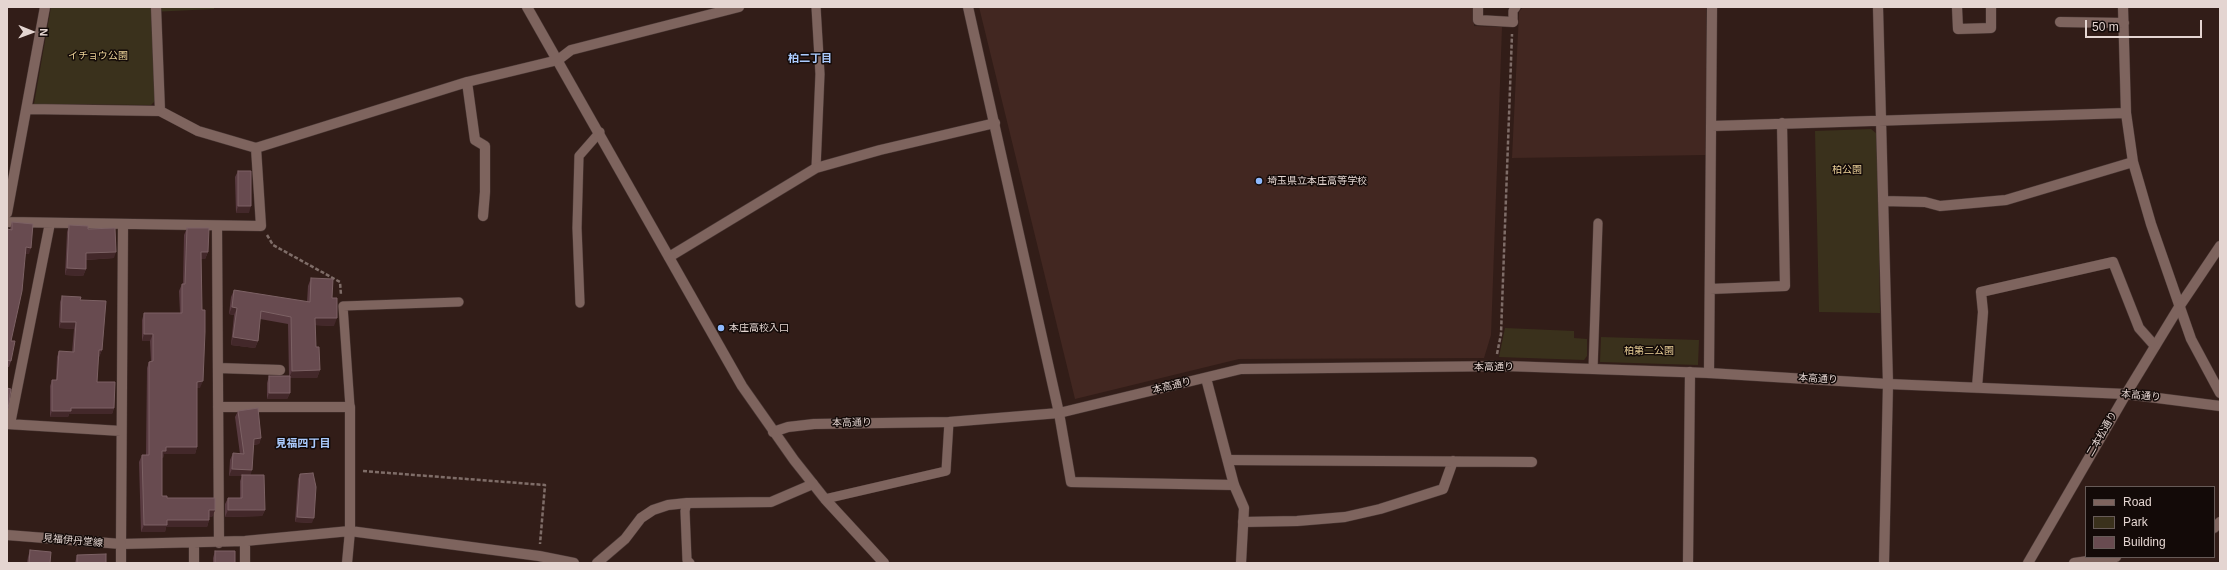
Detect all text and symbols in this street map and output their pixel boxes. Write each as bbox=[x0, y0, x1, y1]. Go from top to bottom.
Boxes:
north arrow bbox=[12, 12, 52, 52]
scale bar bbox=[2087, 12, 2204, 38]
text: 50 m bbox=[2092, 20, 2119, 34]
text: N bbox=[38, 28, 50, 36]
park label: イチョウ公園 bbox=[68, 50, 128, 62]
district label: 柏二丁目 bbox=[788, 52, 832, 66]
park label: 柏公園 bbox=[1832, 164, 1862, 176]
place label: 埼玉県立本庄高等学校 bbox=[1267, 175, 1367, 187]
marker: 埼玉県立本庄高等学校 bbox=[1254, 176, 1264, 186]
place label: 本庄高校入口 bbox=[729, 322, 789, 334]
marker: 本庄高校入口 bbox=[716, 323, 726, 333]
park label: 柏第二公園 bbox=[1624, 345, 1674, 357]
street label: 本高通り bbox=[1474, 361, 1514, 373]
street label: 本高通り bbox=[1798, 372, 1838, 386]
street label: 本高通り bbox=[1151, 375, 1193, 397]
street label: 本高通り bbox=[2121, 388, 2161, 404]
street label: 二本松通り bbox=[2084, 409, 2120, 459]
street label: 本高通り bbox=[832, 417, 872, 429]
district label: 見福四丁目 bbox=[276, 437, 330, 451]
legend bbox=[2085, 486, 2215, 558]
text: Road bbox=[2123, 495, 2152, 509]
text: Park bbox=[2123, 515, 2148, 529]
street label: 見福伊丹堂線 bbox=[43, 532, 103, 550]
text: Building bbox=[2123, 535, 2166, 549]

